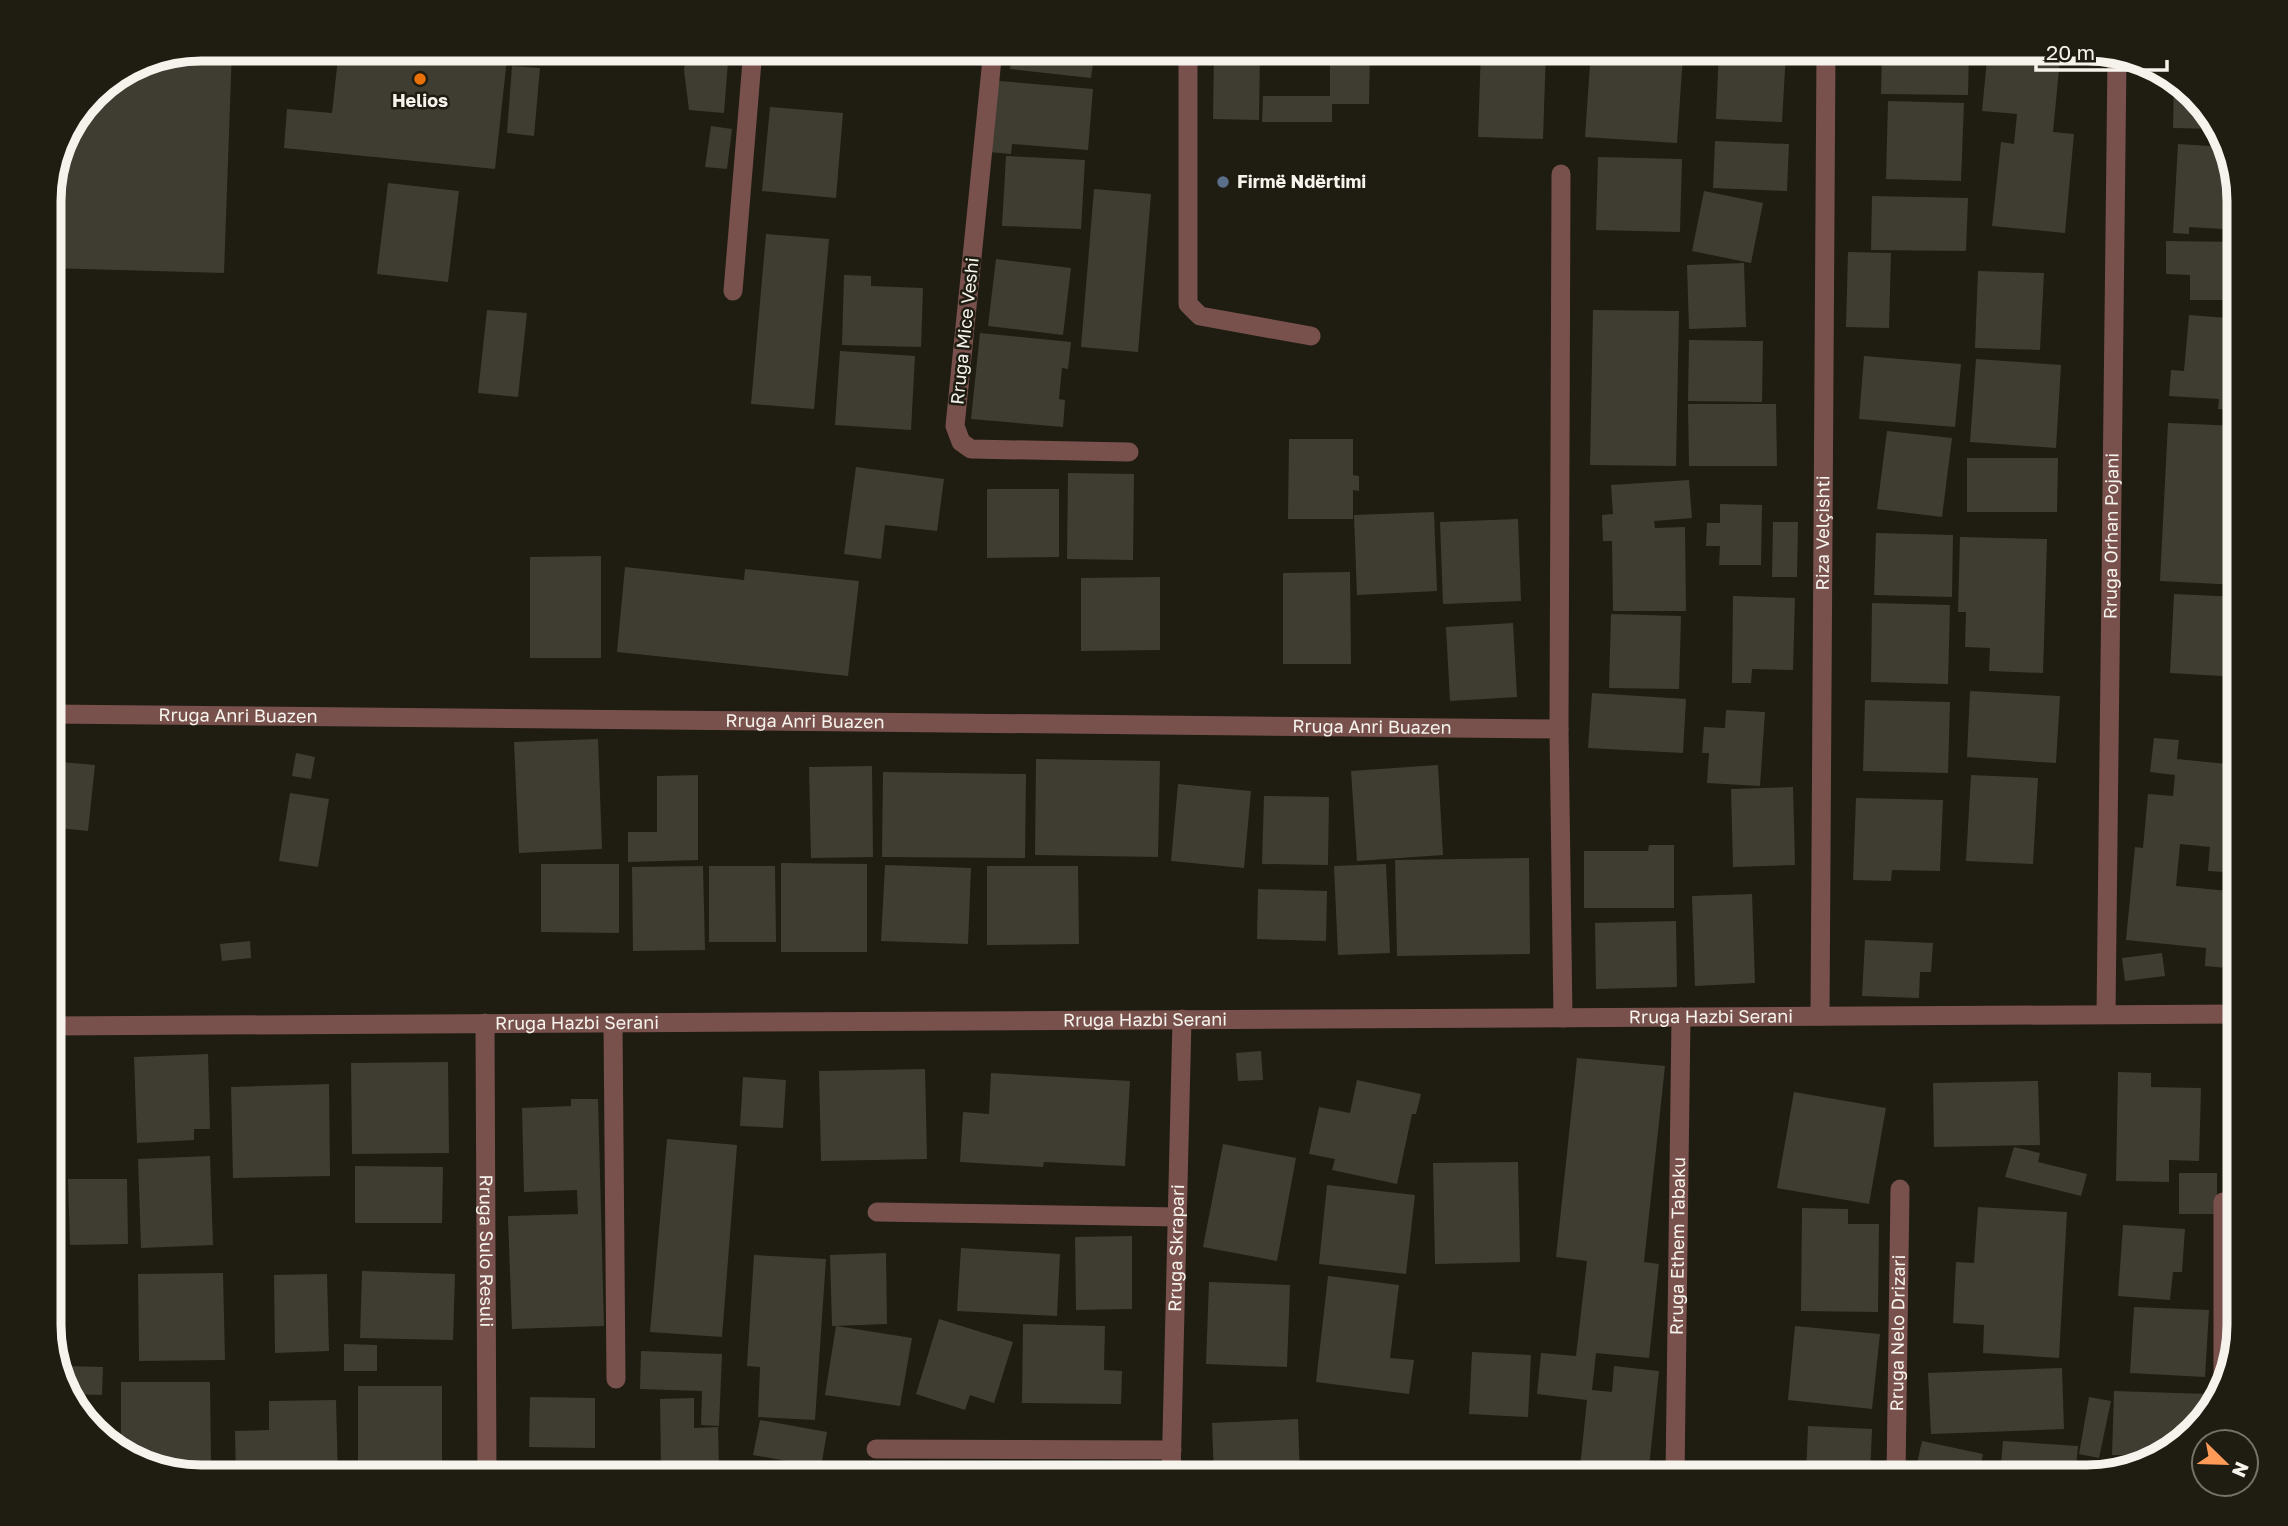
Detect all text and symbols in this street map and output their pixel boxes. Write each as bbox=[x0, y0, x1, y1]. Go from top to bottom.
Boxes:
scale bar bbox=[2036, 28, 2167, 72]
text: 20 m bbox=[2046, 39, 2095, 65]
marker: Helios bbox=[412, 71, 428, 87]
place label: Helios bbox=[392, 89, 448, 111]
place label: Firmë Ndërtimi bbox=[1237, 170, 1366, 192]
marker: Firmë Ndërtimi bbox=[1215, 174, 1231, 190]
street label: Rruga Mice Veshi bbox=[945, 256, 983, 406]
street label: Rruga Orhan Pojani bbox=[2099, 453, 2122, 619]
street label: Riza Velçishti bbox=[1811, 475, 1833, 591]
street label: Rruga Anri Buazen bbox=[158, 703, 318, 727]
street label: Rruga Anri Buazen bbox=[725, 709, 885, 732]
street label: Rruga Anri Buazen bbox=[1292, 714, 1452, 738]
street label: Rruga Hazbi Serani bbox=[1629, 1004, 1793, 1027]
street label: Rruga Hazbi Serani bbox=[1063, 1008, 1227, 1030]
street label: Rruga Hazbi Serani bbox=[495, 1011, 659, 1034]
street label: Rruga Ethem Tabaku bbox=[1665, 1157, 1689, 1335]
street label: Rruga Sulo Resuli bbox=[476, 1175, 498, 1327]
street label: Rruga Skrapari bbox=[1163, 1184, 1188, 1312]
street label: Rruga Nelo Drizari bbox=[1885, 1255, 1909, 1411]
north arrow bbox=[2190, 1428, 2260, 1498]
text: N bbox=[2228, 1459, 2255, 1481]

